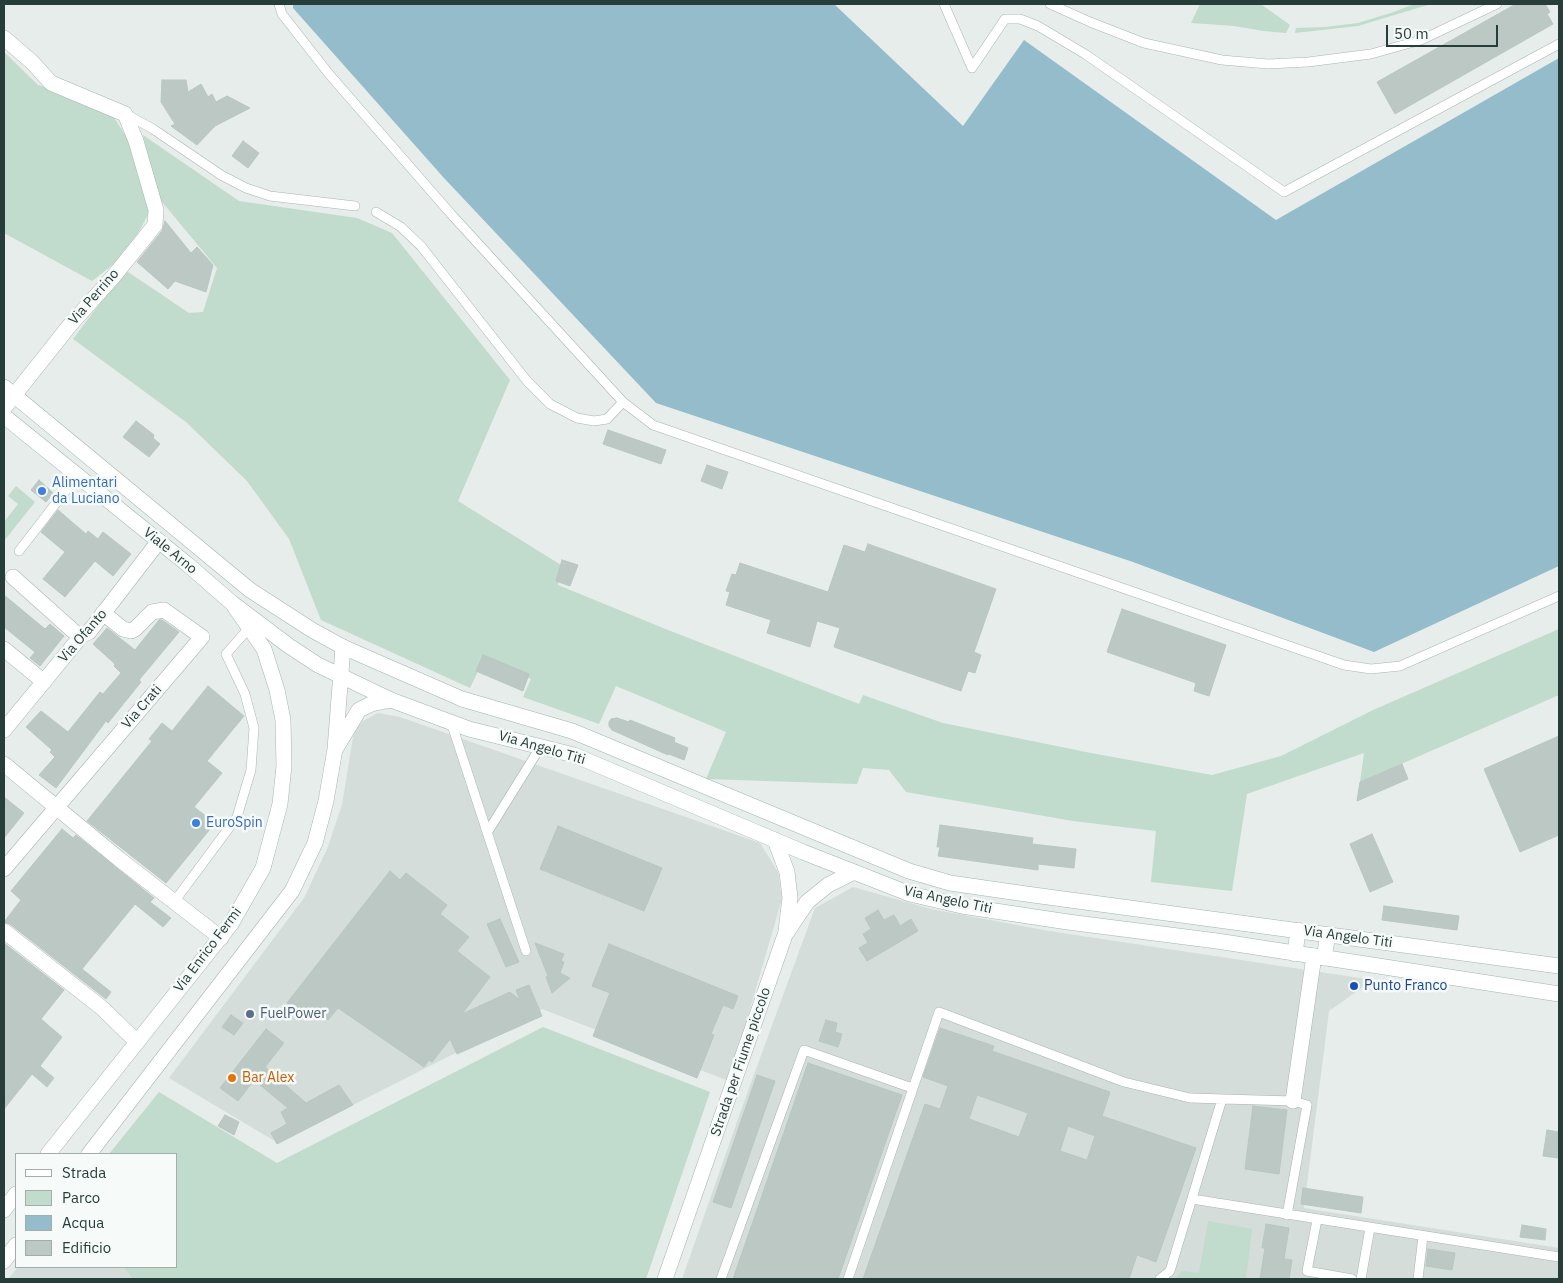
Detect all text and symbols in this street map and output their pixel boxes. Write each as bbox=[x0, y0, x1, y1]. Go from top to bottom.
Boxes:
scale bar bbox=[1388, 15, 1500, 47]
text: 50 m bbox=[1394, 24, 1429, 43]
street label: Via Perrino bbox=[65, 266, 123, 328]
place label: Alimentari da Luciano bbox=[52, 475, 120, 508]
marker: Alimentari da Luciano bbox=[36, 485, 48, 497]
street label: Viale Arno bbox=[140, 524, 200, 578]
street label: Via Ofanto bbox=[55, 606, 111, 666]
street label: Via Crati bbox=[118, 682, 166, 732]
street label: Via Angelo Titi bbox=[497, 728, 587, 768]
place label: EuroSpin bbox=[206, 815, 263, 831]
marker: EuroSpin bbox=[190, 817, 202, 829]
street label: Via Angelo Titi bbox=[902, 882, 994, 918]
street label: Via Enrico Fermi bbox=[171, 904, 245, 996]
street label: Via Angelo Titi bbox=[1302, 922, 1394, 952]
place label: Punto Franco bbox=[1364, 978, 1447, 994]
marker: Punto Franco bbox=[1348, 980, 1360, 992]
street label: Strada per Fiume piccolo bbox=[708, 985, 774, 1139]
place label: FuelPower bbox=[260, 1006, 326, 1022]
marker: FuelPower bbox=[244, 1008, 256, 1020]
place label: Bar Alex bbox=[242, 1070, 294, 1086]
marker: Bar Alex bbox=[226, 1072, 238, 1084]
legend bbox=[15, 1153, 178, 1268]
text: Strada bbox=[62, 1163, 106, 1182]
text: Parco bbox=[62, 1188, 100, 1207]
text: Acqua bbox=[62, 1213, 104, 1232]
text: Edificio bbox=[62, 1238, 111, 1257]

